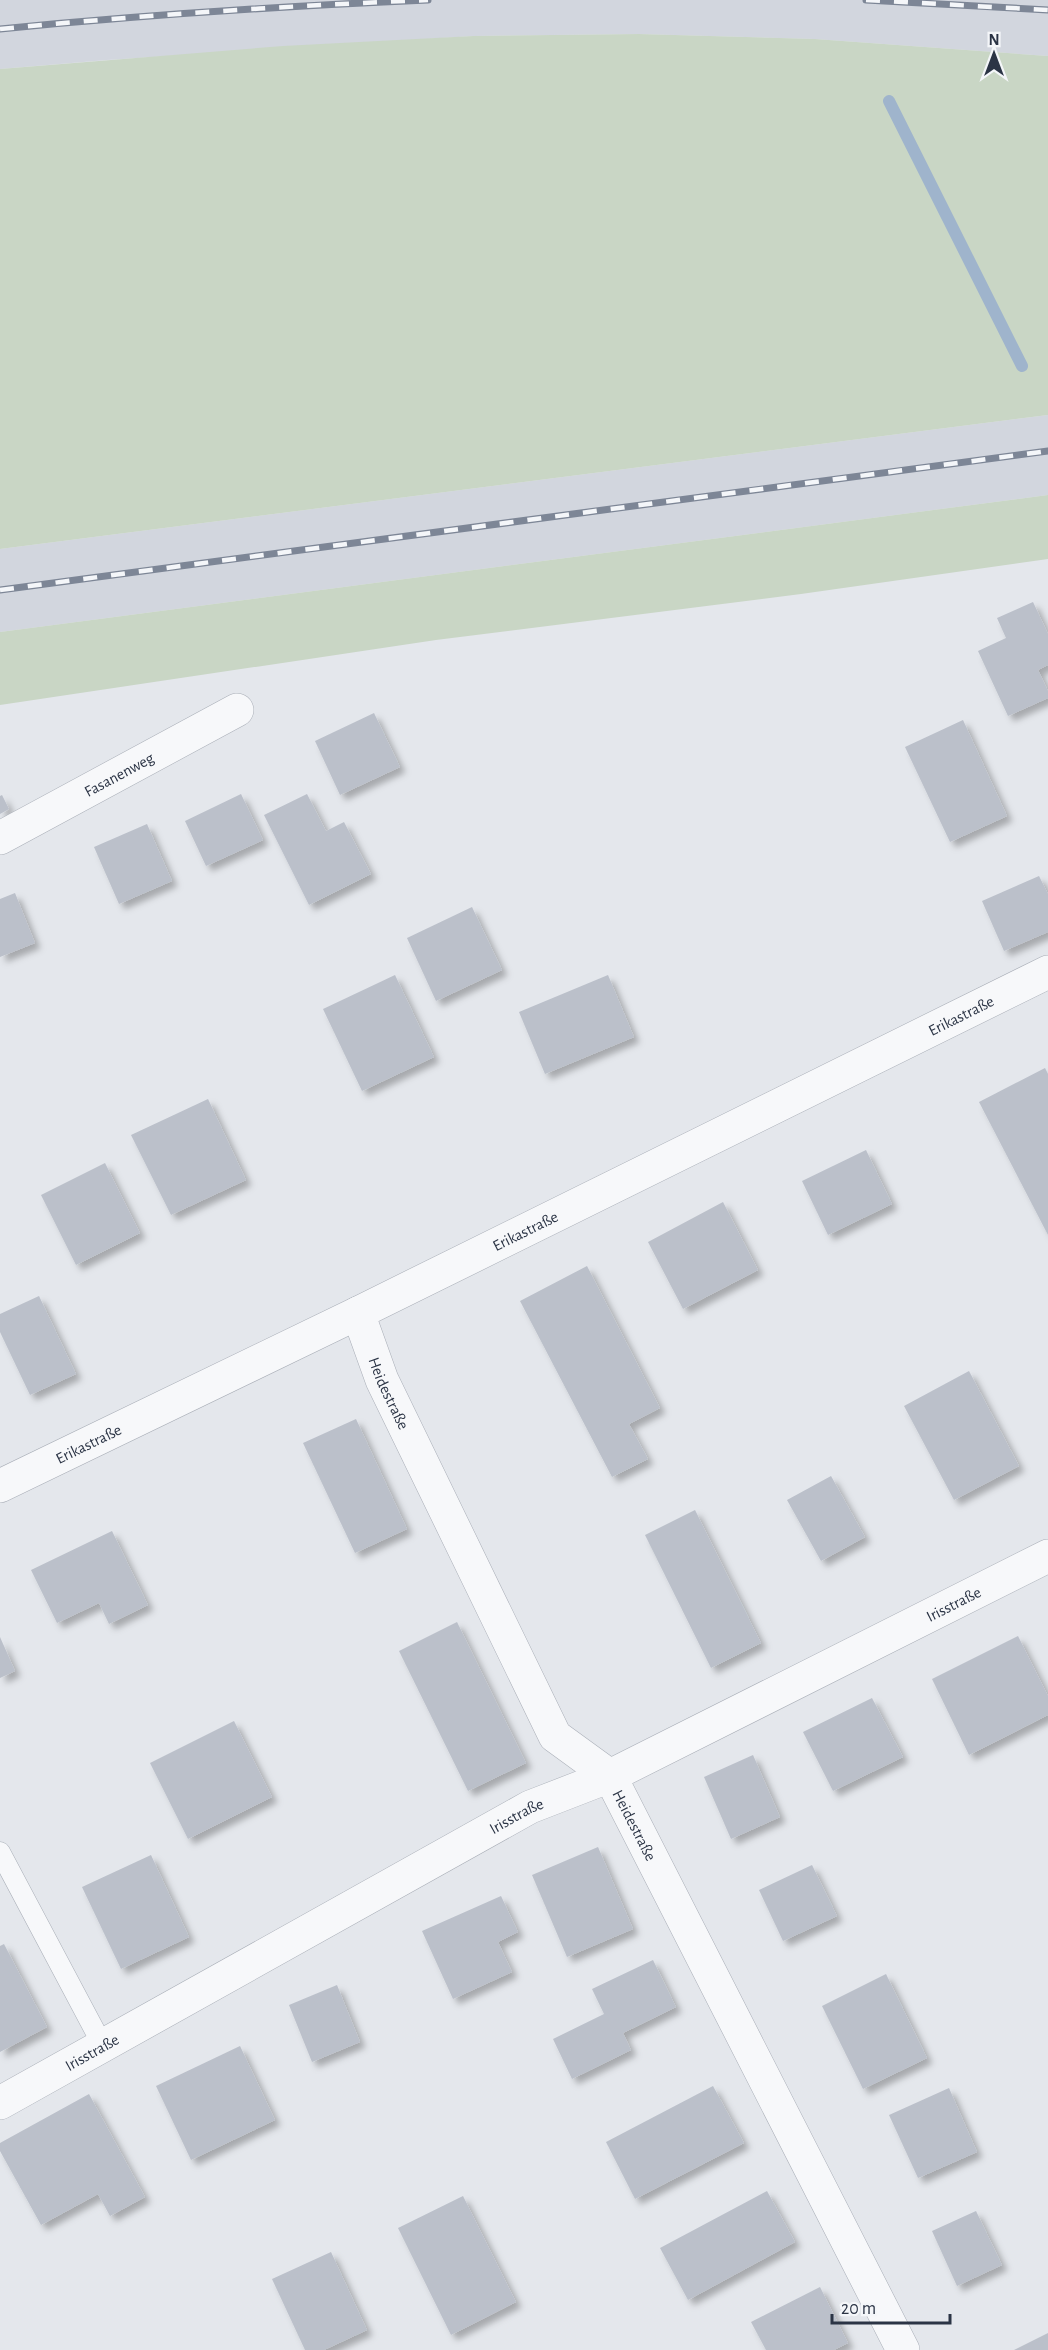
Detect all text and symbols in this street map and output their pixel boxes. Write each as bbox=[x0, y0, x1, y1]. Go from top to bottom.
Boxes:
north arrow bbox=[964, 24, 1024, 84]
text: N bbox=[988, 32, 1000, 48]
street label: Fasanenweg bbox=[82, 749, 157, 800]
street label: Erikastraße bbox=[926, 993, 996, 1039]
street label: Erikastraße bbox=[490, 1208, 561, 1254]
street label: Heidestraße bbox=[365, 1355, 412, 1432]
street label: Erikastraße bbox=[53, 1422, 124, 1467]
street label: Irisstraße bbox=[924, 1584, 984, 1625]
street label: Heidestraße bbox=[609, 1787, 659, 1864]
street label: Irisstraße bbox=[487, 1796, 546, 1837]
street label: Irisstraße bbox=[63, 2031, 122, 2074]
scale bar bbox=[832, 2287, 950, 2325]
text: 20 m bbox=[841, 2300, 876, 2318]

